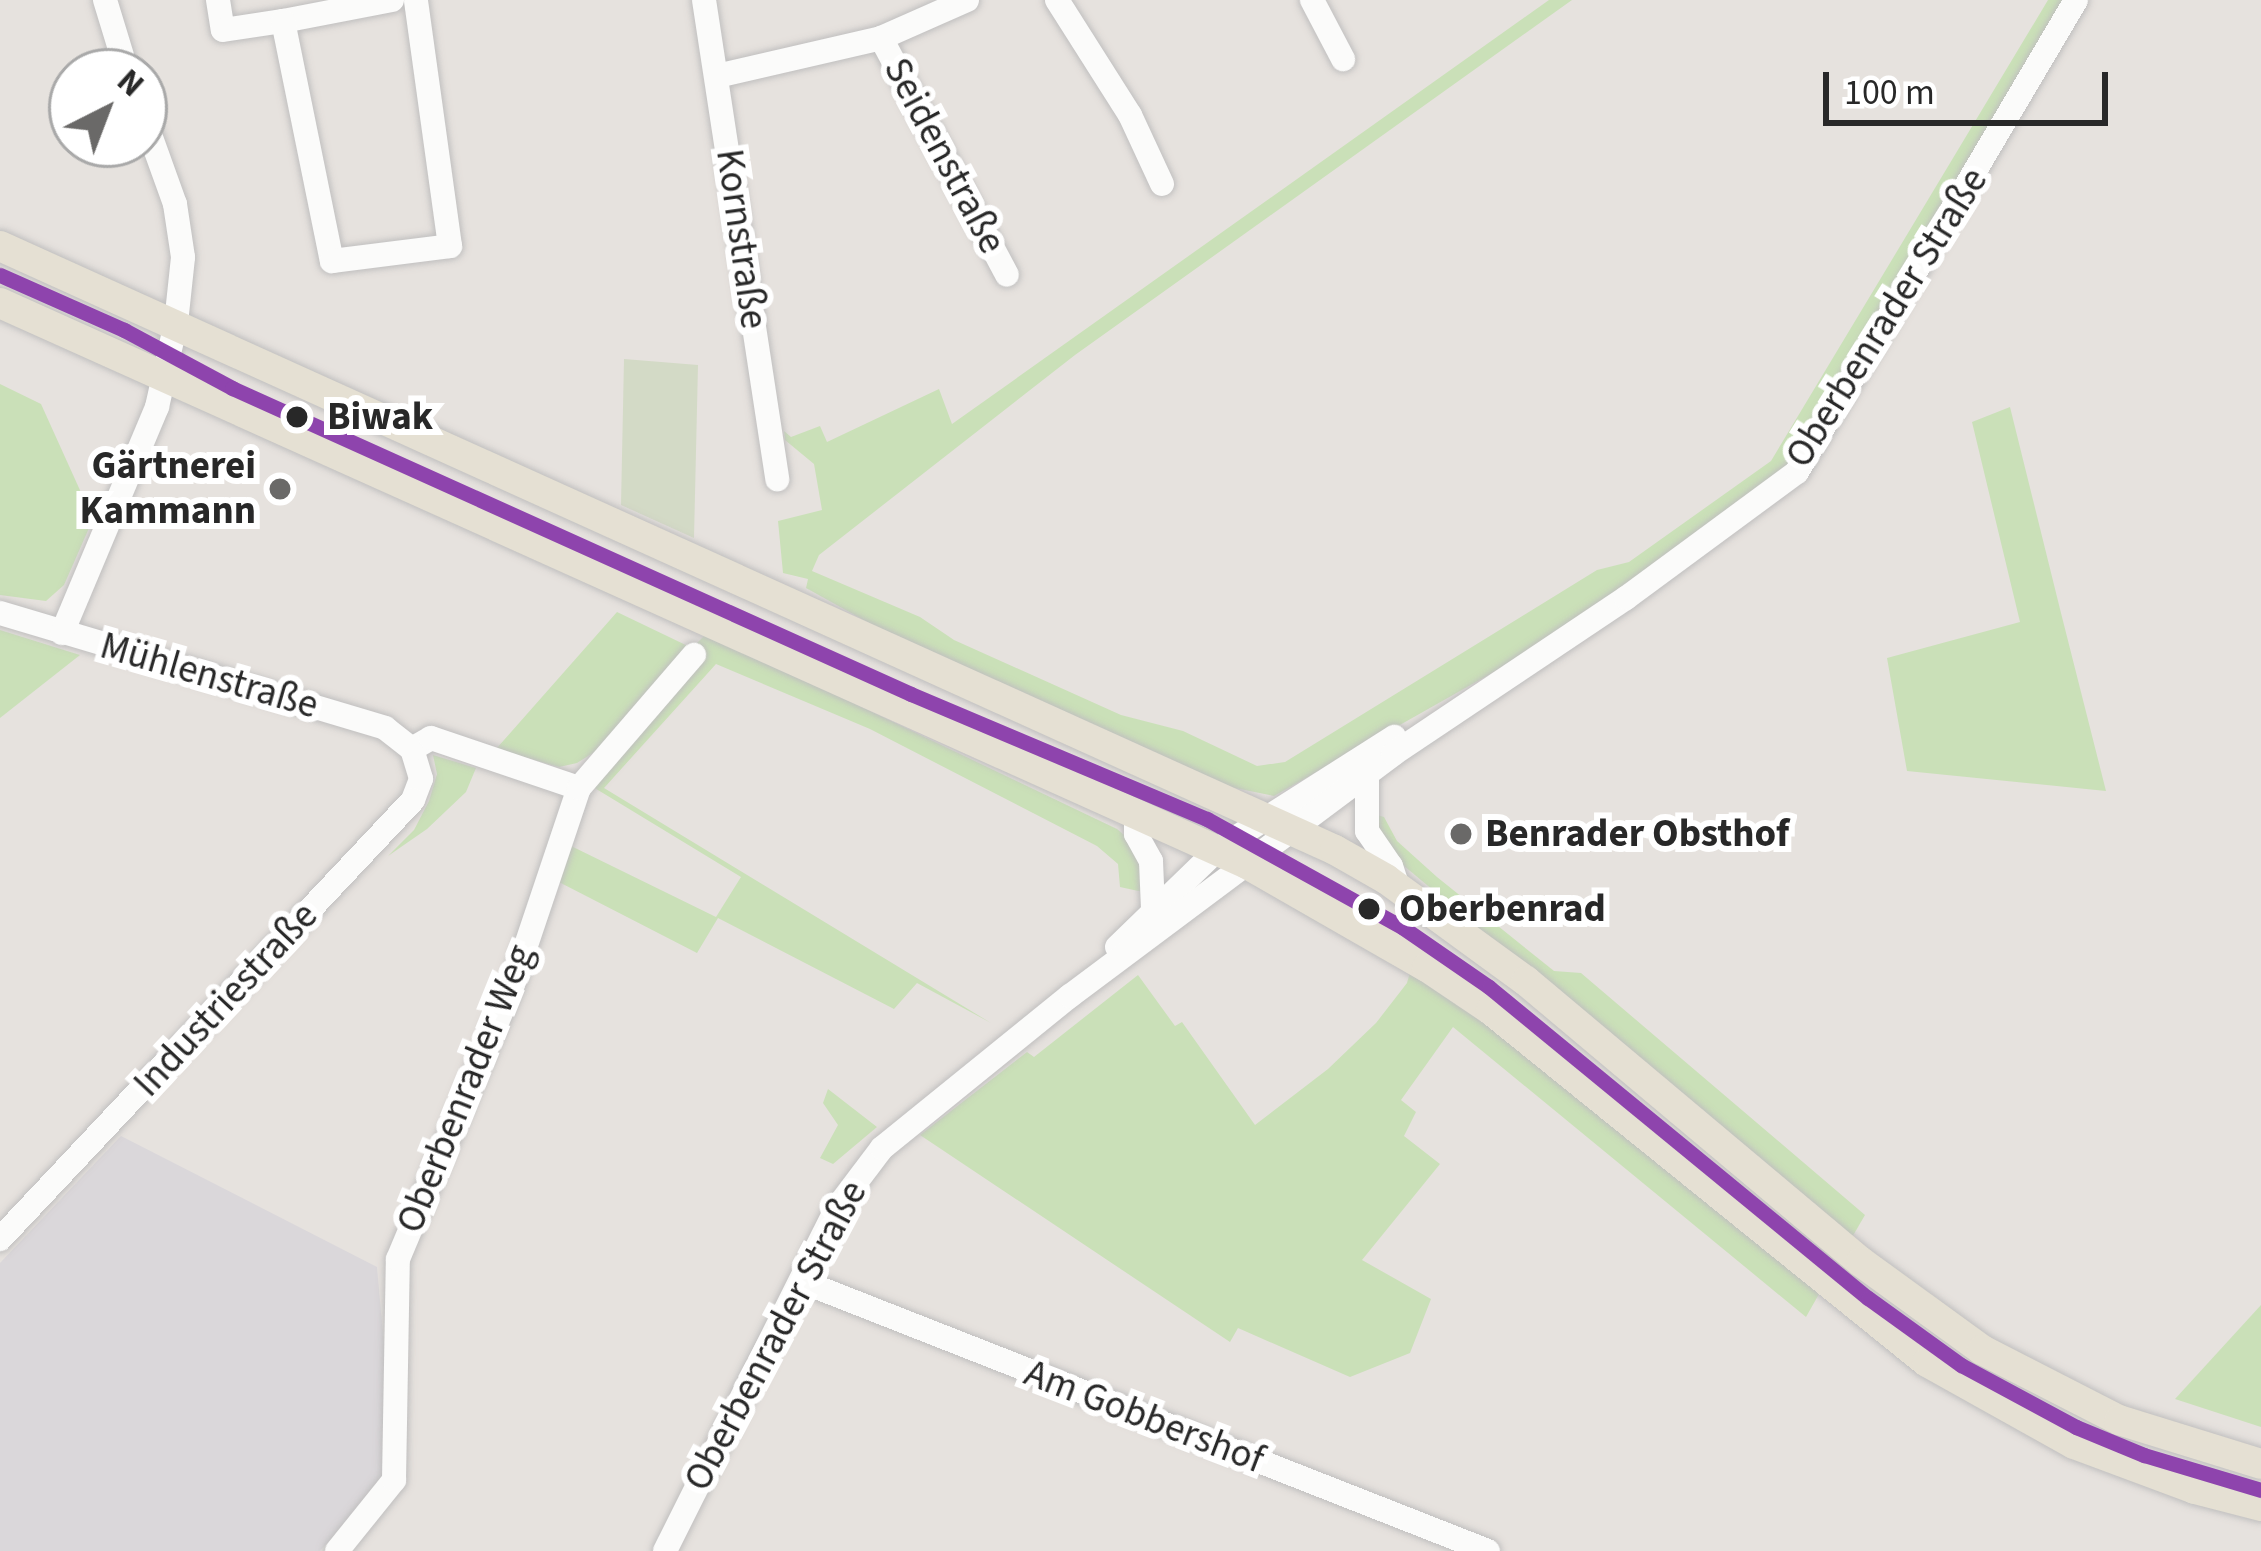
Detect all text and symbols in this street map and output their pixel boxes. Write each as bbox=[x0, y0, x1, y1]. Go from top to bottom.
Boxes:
north arrow bbox=[48, 48, 168, 168]
scale bar bbox=[1829, 48, 2114, 122]
street label: Seidenstraße bbox=[873, 50, 1015, 262]
text: N bbox=[107, 58, 154, 108]
text: 100 m bbox=[1844, 67, 1935, 118]
street label: Kornstraße bbox=[705, 146, 777, 332]
street label: Oberbenrader Straße bbox=[1776, 160, 1998, 476]
place label: Biwak bbox=[327, 394, 433, 440]
marker: Biwak bbox=[278, 398, 316, 436]
place label: Gärtnerei Kammann bbox=[79, 444, 256, 535]
marker: Gärtnerei Kammann bbox=[267, 476, 293, 502]
street label: Mühlenstraße bbox=[95, 623, 323, 729]
place label: Benrader Obsthof bbox=[1485, 811, 1789, 857]
marker: Benrader Obsthof bbox=[1448, 821, 1474, 847]
place label: Oberbenrad bbox=[1399, 886, 1606, 932]
marker: Oberbenrad bbox=[1350, 890, 1388, 928]
street label: Industriestraße bbox=[124, 893, 328, 1107]
street label: Oberbenrader Weg bbox=[387, 938, 545, 1240]
street label: Oberbenrader Straße bbox=[675, 1173, 877, 1499]
street label: Am Gobbershof bbox=[1018, 1350, 1270, 1484]

